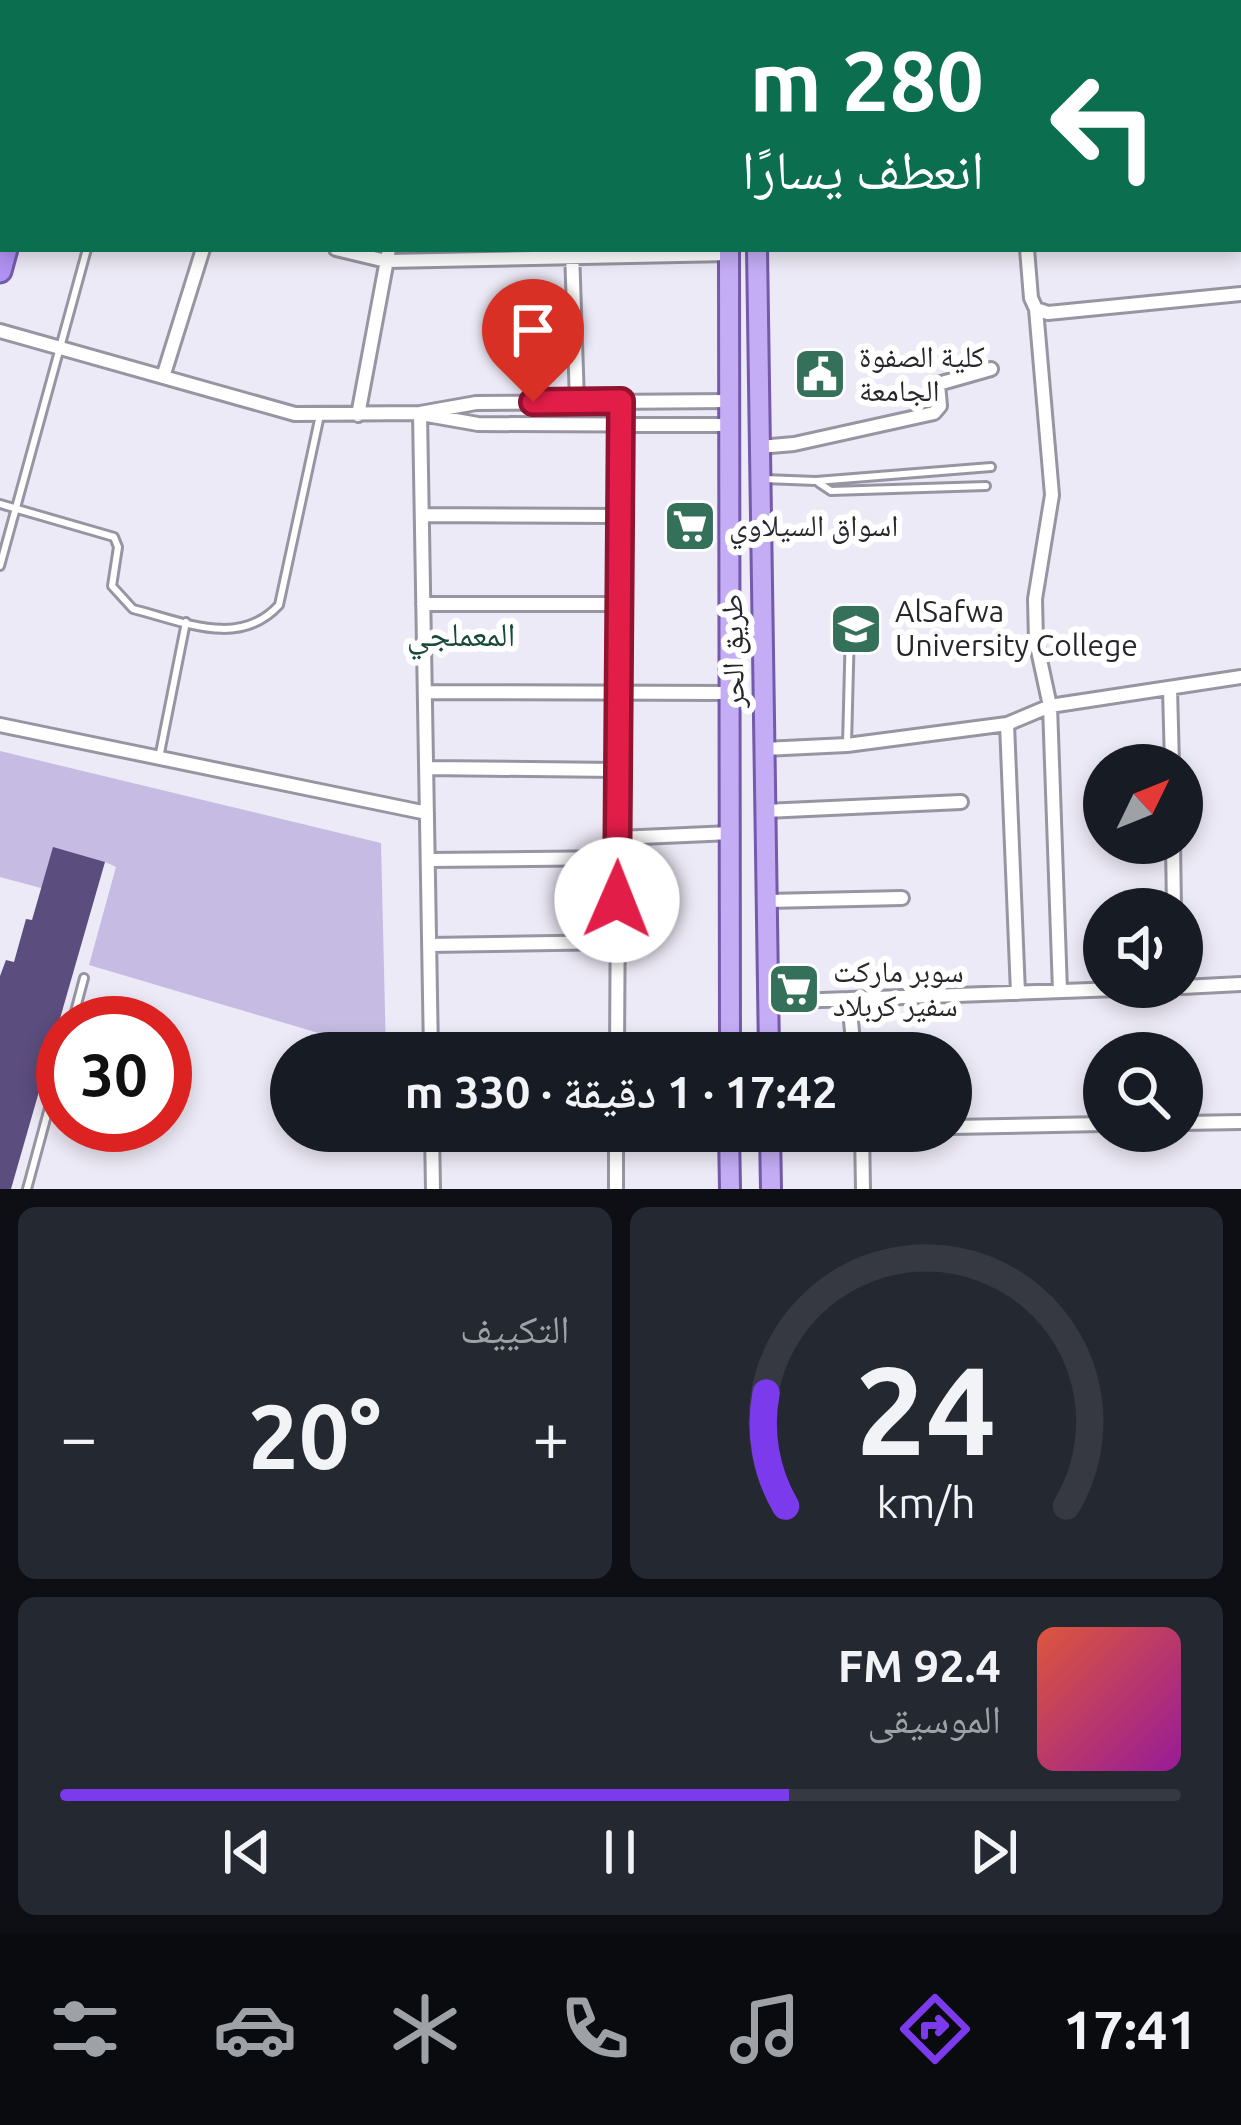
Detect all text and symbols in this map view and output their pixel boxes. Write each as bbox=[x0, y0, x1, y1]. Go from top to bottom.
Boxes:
text: 280 m bbox=[750, 33, 984, 127]
icon: left bbox=[1026, 48, 1182, 204]
text: انعطف يسارًا bbox=[742, 139, 984, 199]
pin bbox=[482, 279, 584, 402]
icon: arrive bbox=[500, 297, 566, 363]
place label: كلية الصفوة الجامعة bbox=[859, 339, 985, 407]
public building icon: كلية الصفوة الجامعة bbox=[792, 346, 848, 402]
supermarket icon: اسواق السيلاوي bbox=[662, 498, 718, 554]
place label: اسواق السيلاوي bbox=[729, 508, 898, 550]
street label: طريق الحر bbox=[714, 594, 752, 709]
place label: AlSafwa University College bbox=[895, 594, 1138, 662]
school or university icon: AlSafwa University College bbox=[828, 601, 884, 657]
district label: المعملجي bbox=[407, 615, 515, 660]
north arrow bbox=[1083, 744, 1203, 864]
map controls bbox=[1083, 744, 1203, 1152]
position arrow bbox=[554, 837, 680, 963]
button: sound bbox=[1083, 888, 1203, 1008]
place label: سوبر ماركت سفير كربلاد bbox=[833, 954, 964, 1023]
supermarket icon: سوبر ماركت سفير كربلاد bbox=[766, 961, 822, 1017]
speed limit sign: 30 bbox=[36, 996, 192, 1152]
button: search bbox=[1083, 1032, 1203, 1152]
text: 17:42 · 1 دقيقة · 330 m bbox=[405, 1066, 837, 1117]
text: التكييف bbox=[460, 1307, 570, 1350]
text: 24 bbox=[856, 1339, 997, 1479]
text: 20° bbox=[248, 1385, 381, 1486]
text: − bbox=[60, 1399, 97, 1473]
text: + bbox=[532, 1399, 569, 1473]
text: km/h bbox=[877, 1478, 976, 1526]
text: 92.4 FM bbox=[838, 1640, 1001, 1691]
text: الموسيقى bbox=[868, 1697, 1001, 1740]
icon: previous bbox=[214, 1819, 280, 1885]
icon: pause bbox=[587, 1819, 653, 1885]
icon: next bbox=[961, 1819, 1027, 1885]
icon: filters bbox=[43, 1987, 127, 2071]
icon: car bbox=[213, 1987, 297, 2071]
icon: climate bbox=[383, 1987, 467, 2071]
icon: phone bbox=[553, 1987, 637, 2071]
icon: music bbox=[723, 1987, 807, 2071]
icon: directions bbox=[893, 1987, 977, 2071]
text: 17:41 bbox=[1063, 1999, 1198, 2059]

